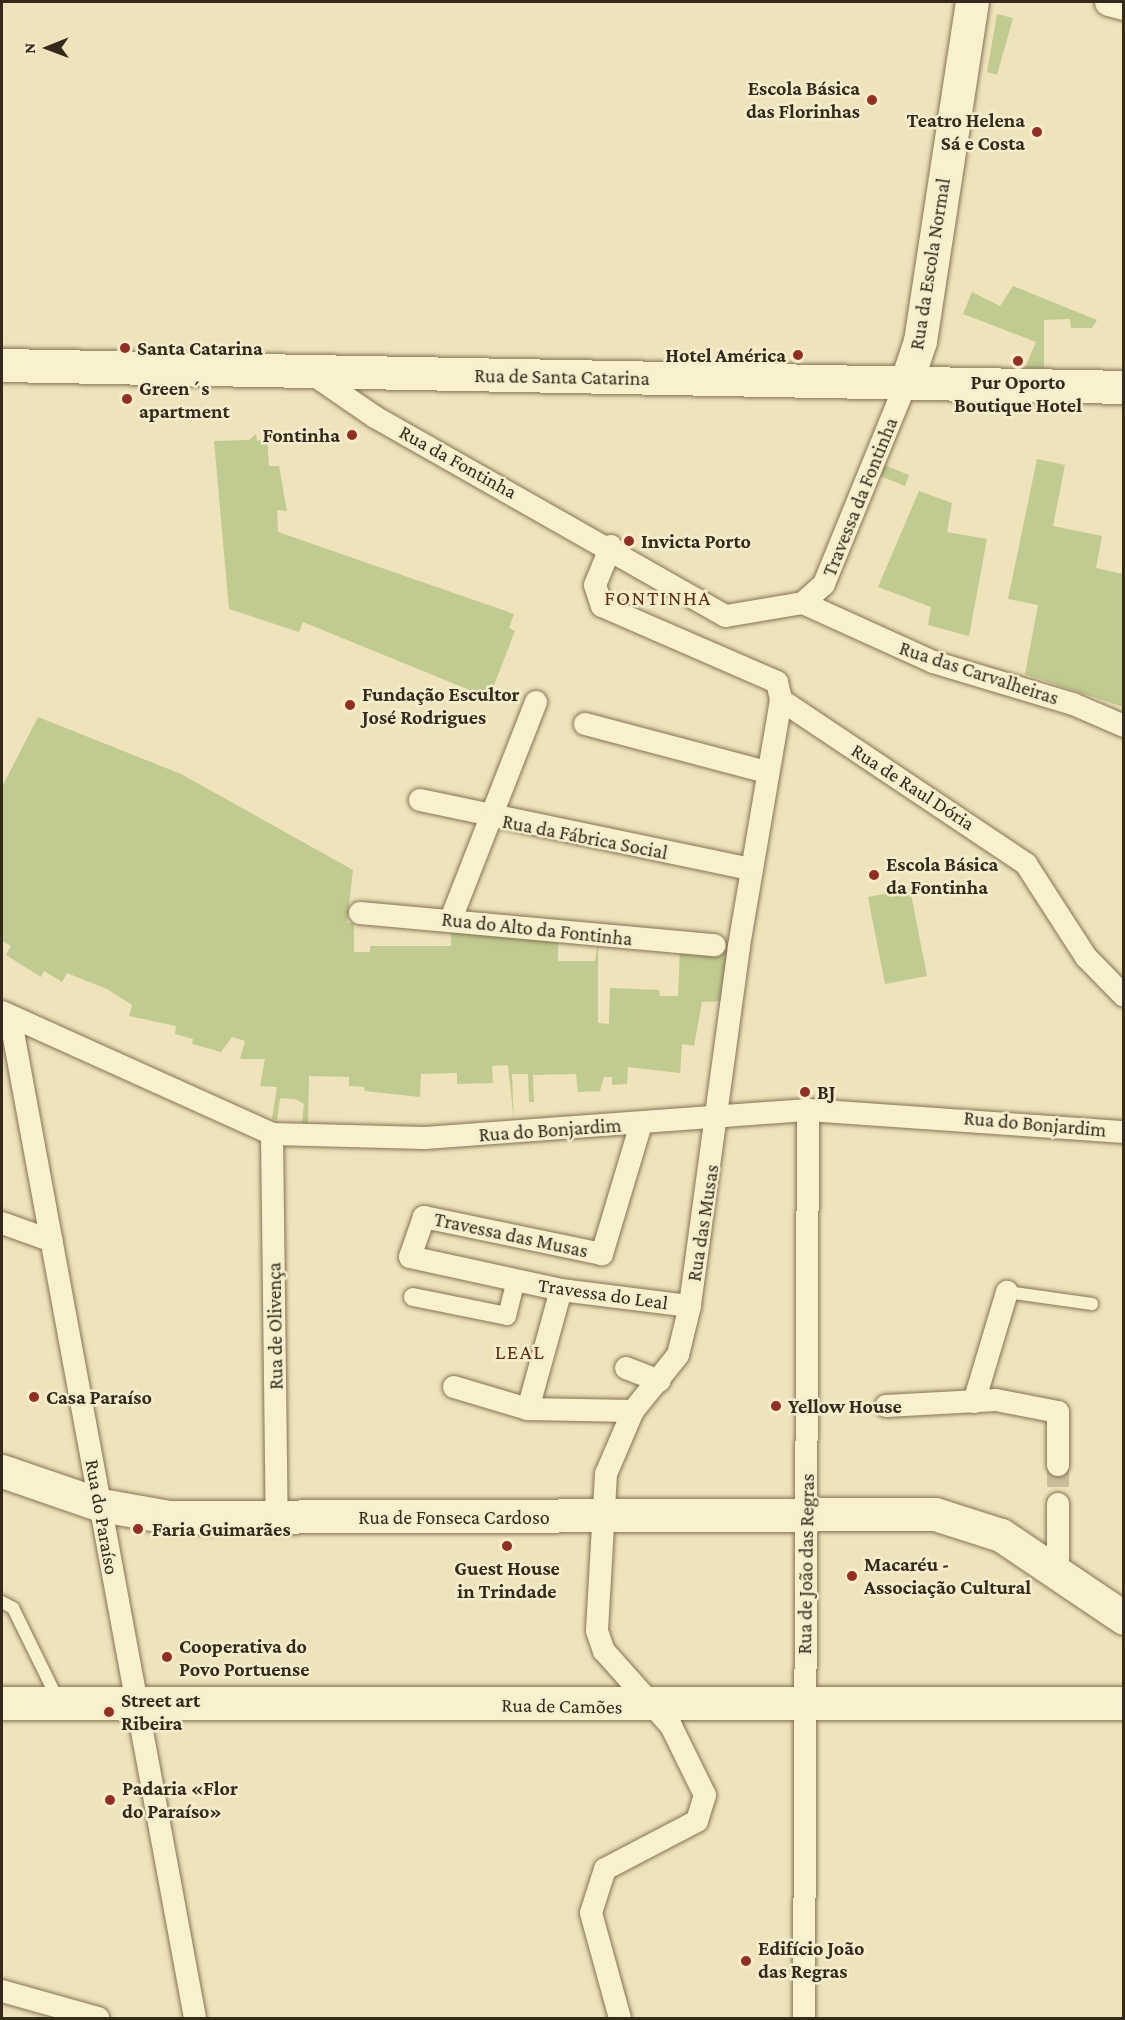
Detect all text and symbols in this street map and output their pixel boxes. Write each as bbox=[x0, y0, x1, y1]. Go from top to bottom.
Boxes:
north arrow bbox=[18, 18, 78, 78]
text: N bbox=[21, 43, 38, 54]
place label: Escola Básica das Florinhas bbox=[746, 77, 860, 124]
marker: Escola Básica das Florinhas bbox=[865, 93, 879, 107]
place label: Teatro Helena Sá e Costa bbox=[906, 108, 1025, 155]
marker: Teatro Helena Sá e Costa bbox=[1030, 125, 1044, 139]
street label: Rua da Escola Normal bbox=[905, 176, 955, 352]
place label: Santa Catarina bbox=[137, 336, 263, 360]
marker: Santa Catarina bbox=[118, 341, 132, 355]
place label: Hotel América bbox=[665, 343, 786, 367]
marker: Hotel América bbox=[791, 348, 805, 362]
marker: Pur Oporto Boutique Hotel bbox=[1011, 354, 1025, 368]
street label: Rua de Santa Catarina bbox=[474, 363, 650, 391]
place label: Pur Oporto Boutique Hotel bbox=[954, 370, 1082, 417]
place label: Green´s apartment bbox=[139, 376, 230, 423]
marker: Green´s apartment bbox=[120, 392, 134, 406]
street label: Travessa da Fontinha bbox=[817, 414, 903, 580]
street label: Rua da Fontinha bbox=[395, 420, 521, 504]
place label: Fontinha bbox=[263, 423, 340, 447]
marker: Fontinha bbox=[345, 428, 359, 442]
place label: Invicta Porto bbox=[641, 529, 751, 553]
marker: Invicta Porto bbox=[622, 534, 636, 548]
district label: FONTINHA bbox=[604, 585, 712, 611]
street label: Rua das Carvalheiras bbox=[896, 636, 1062, 710]
place label: Fundação Escultor José Rodrigues bbox=[362, 682, 520, 729]
marker: Fundação Escultor José Rodrigues bbox=[343, 698, 357, 712]
street label: Rua de Raul Dória bbox=[847, 738, 979, 836]
street label: Rua da Fábrica Social bbox=[500, 809, 670, 865]
place label: Escola Básica da Fontinha bbox=[886, 852, 998, 899]
marker: Escola Básica da Fontinha bbox=[867, 868, 881, 882]
street label: Rua do Alto da Fontinha bbox=[440, 907, 634, 951]
place label: BJ bbox=[817, 1080, 835, 1104]
marker: BJ bbox=[798, 1085, 812, 1099]
street label: Rua do Bonjardim bbox=[963, 1106, 1107, 1142]
street label: Rua do Bonjardim bbox=[478, 1113, 622, 1147]
street label: Rua das Musas bbox=[682, 1163, 724, 1283]
street label: Travessa das Musas bbox=[432, 1207, 590, 1263]
street label: Rua de Olivença bbox=[262, 1262, 288, 1390]
street label: Travessa do Leal bbox=[537, 1273, 669, 1315]
district label: LEAL bbox=[495, 1339, 545, 1365]
place label: Casa Paraíso bbox=[46, 1385, 152, 1409]
marker: Casa Paraíso bbox=[27, 1390, 41, 1404]
place label: Yellow House bbox=[788, 1394, 902, 1418]
marker: Yellow House bbox=[769, 1399, 783, 1413]
street label: Rua do Paraíso bbox=[80, 1457, 124, 1577]
street label: Rua de João das Regras bbox=[792, 1473, 820, 1655]
street label: Rua de Fonseca Cardoso bbox=[358, 1505, 550, 1529]
place label: Faria Guimarães bbox=[152, 1517, 291, 1541]
marker: Faria Guimarães bbox=[129, 1520, 147, 1538]
marker: Guest House in Trindade bbox=[500, 1539, 514, 1553]
place label: Macaréu - Associação Cultural bbox=[864, 1552, 1031, 1599]
place label: Guest House in Trindade bbox=[454, 1556, 560, 1603]
marker: Macaréu - Associação Cultural bbox=[845, 1569, 859, 1583]
place label: Cooperativa do Povo Portuense bbox=[179, 1634, 310, 1681]
marker: Cooperativa do Povo Portuense bbox=[160, 1650, 174, 1664]
place label: Street art Ribeira bbox=[121, 1688, 200, 1735]
street label: Rua de Camões bbox=[501, 1693, 623, 1719]
marker: Street art Ribeira bbox=[102, 1705, 116, 1719]
place label: Padaria «Flor do Paraíso» bbox=[122, 1776, 238, 1823]
marker: Padaria «Flor do Paraíso» bbox=[103, 1793, 117, 1807]
place label: Edifício João das Regras bbox=[758, 1937, 864, 1984]
marker: Edifício João das Regras bbox=[739, 1954, 753, 1968]

